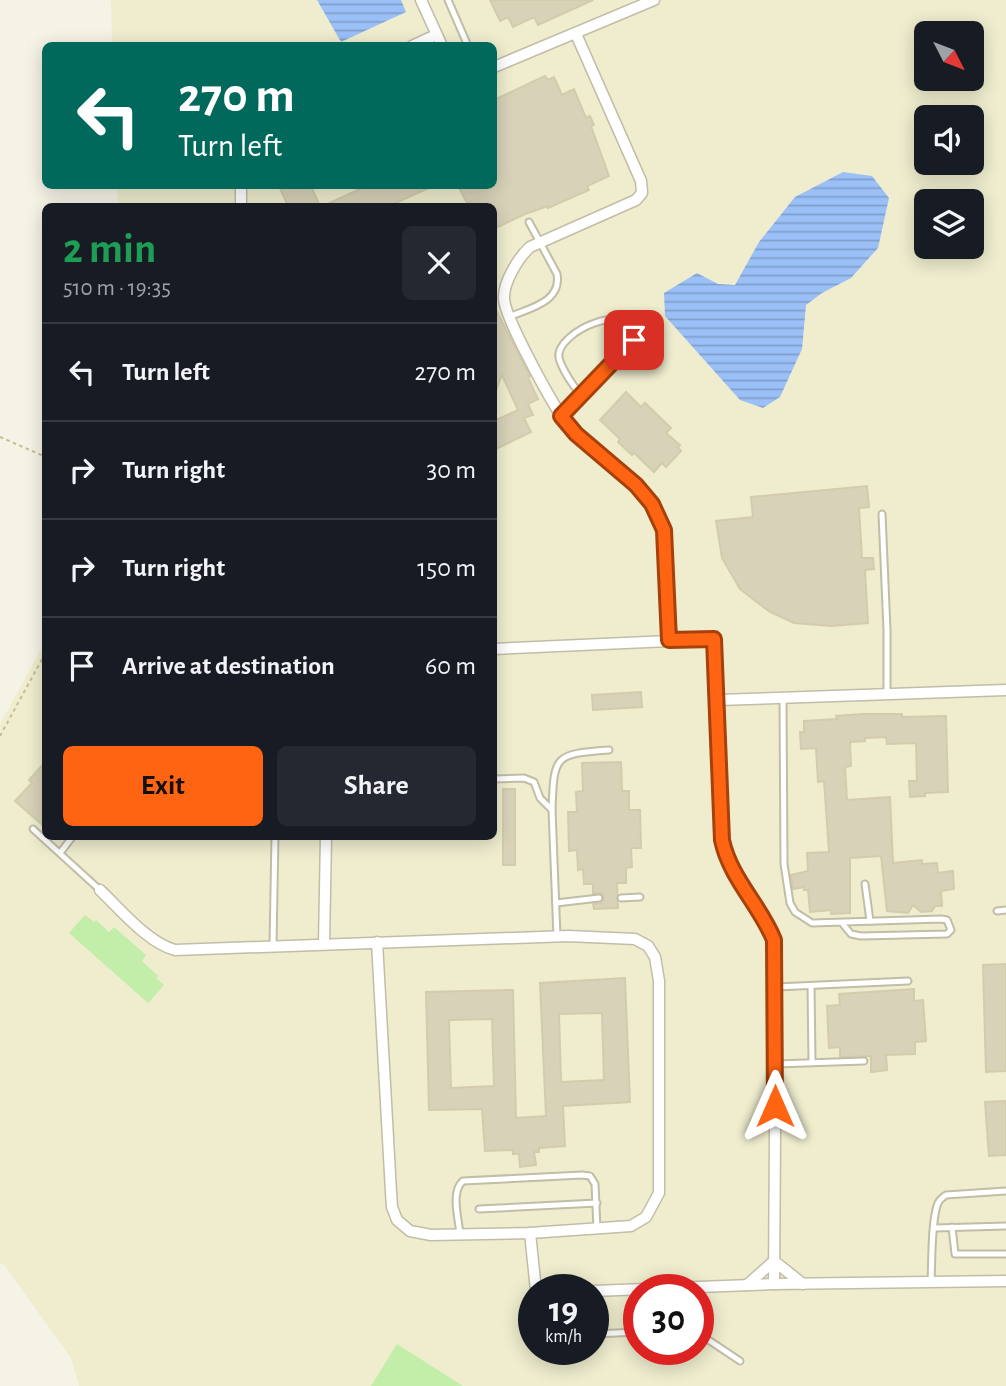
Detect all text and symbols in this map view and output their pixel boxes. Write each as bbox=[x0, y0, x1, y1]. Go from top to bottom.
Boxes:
north arrow bbox=[914, 21, 984, 91]
map controls bbox=[914, 21, 984, 259]
icon: left bbox=[63, 70, 154, 161]
text: 270 m bbox=[178, 72, 295, 121]
button: sound bbox=[914, 105, 984, 175]
text: Turn left bbox=[178, 130, 282, 162]
button: layers bbox=[914, 189, 984, 259]
button: close bbox=[402, 226, 476, 300]
text: 2 min bbox=[63, 228, 156, 270]
text: 510 m · 19:35 bbox=[63, 277, 171, 300]
pin bbox=[604, 310, 664, 370]
icon: arrive bbox=[615, 321, 653, 359]
icon: left bbox=[63, 353, 101, 391]
text: Turn left bbox=[122, 359, 210, 385]
text: 270 m bbox=[415, 359, 476, 385]
icon: right bbox=[63, 451, 101, 489]
text: Turn right bbox=[122, 457, 225, 483]
text: 30 m bbox=[426, 457, 476, 483]
icon: right bbox=[63, 549, 101, 587]
text: Turn right bbox=[122, 555, 225, 581]
text: 150 m bbox=[417, 555, 476, 581]
icon: arrive bbox=[63, 647, 101, 685]
text: Arrive at destination bbox=[122, 653, 335, 679]
text: 60 m bbox=[425, 653, 476, 679]
button: Exit bbox=[63, 746, 263, 826]
button: Share bbox=[277, 746, 476, 826]
position arrow bbox=[738, 1069, 812, 1143]
speed limit sign: 30 bbox=[623, 1274, 714, 1365]
text: 19 bbox=[549, 1293, 578, 1328]
text: km/h bbox=[545, 1328, 582, 1346]

